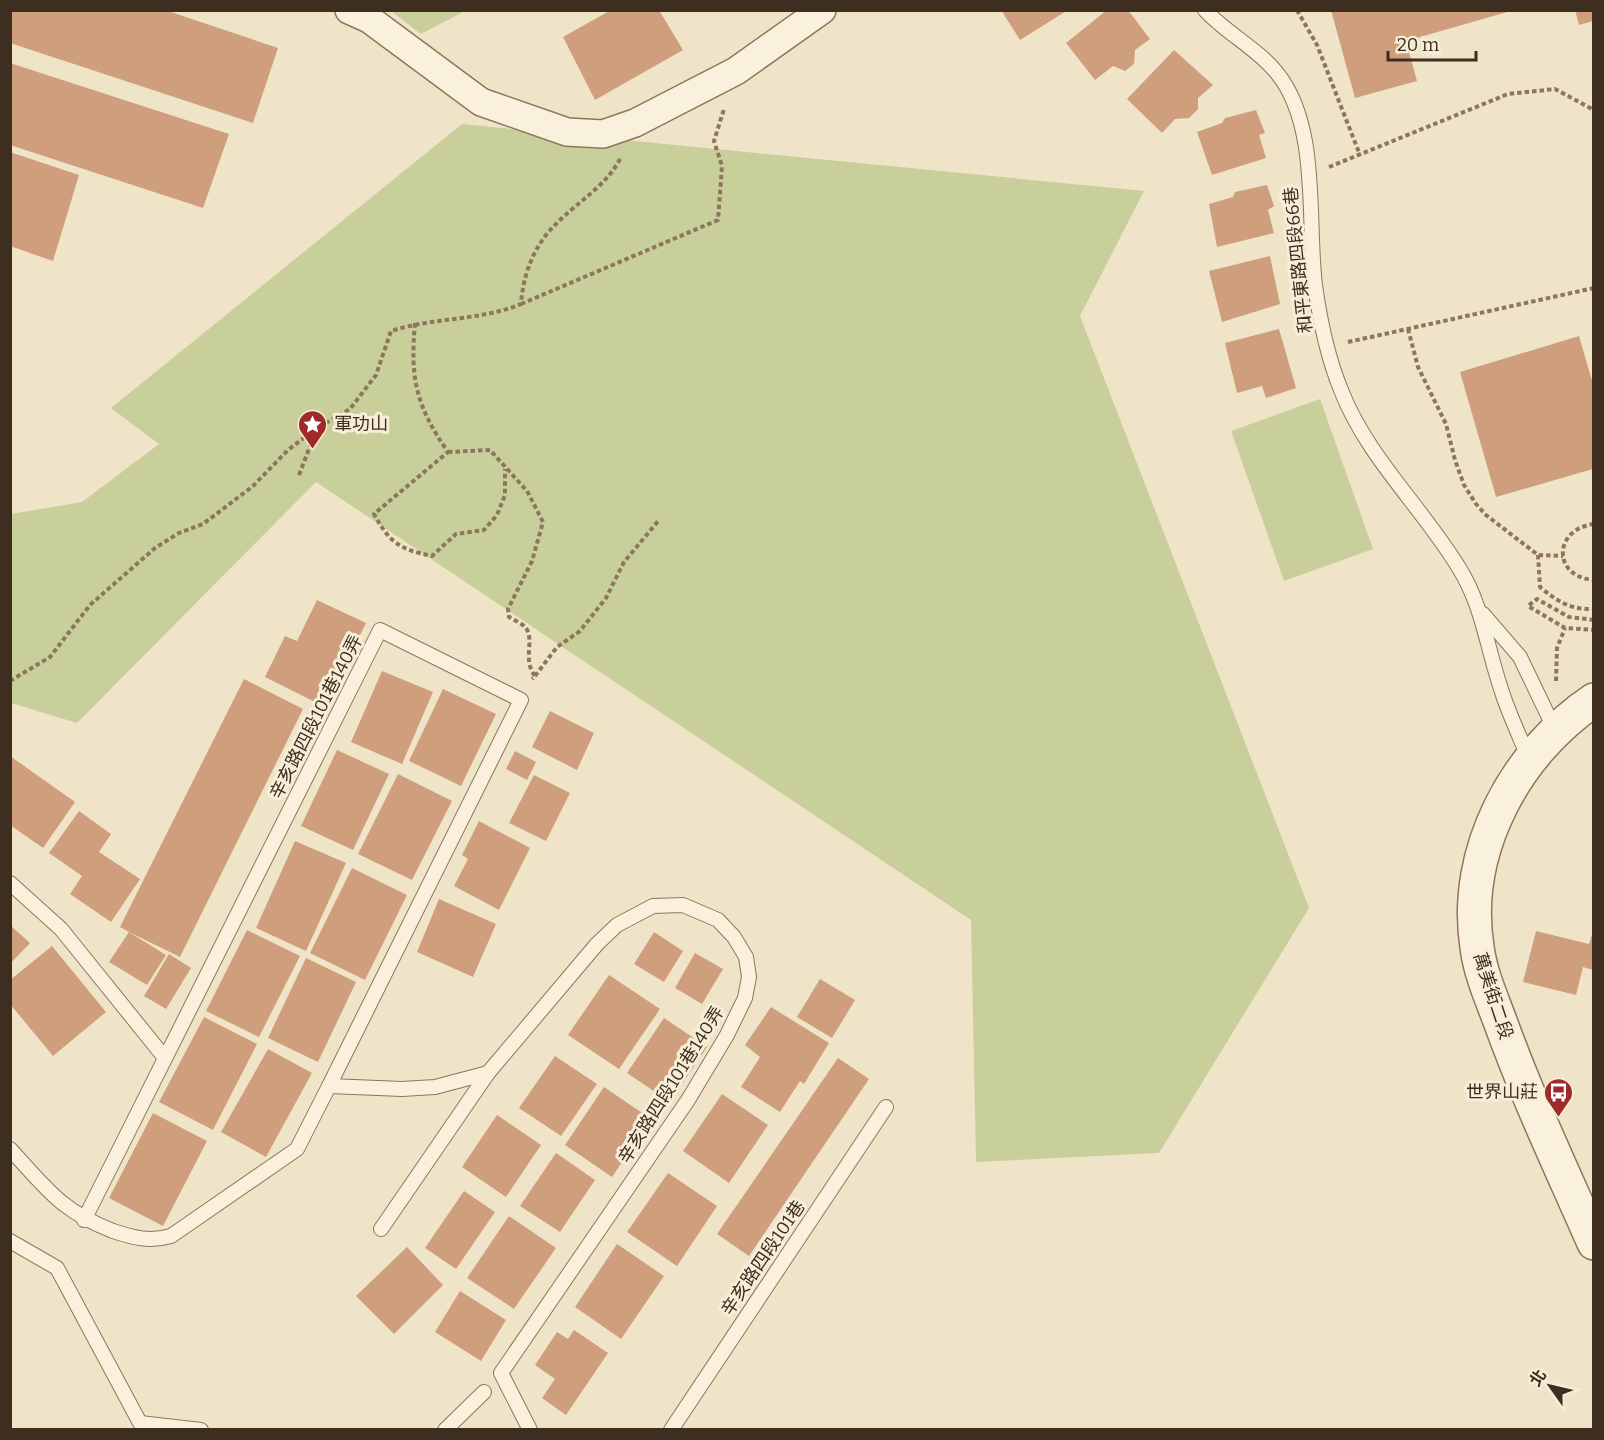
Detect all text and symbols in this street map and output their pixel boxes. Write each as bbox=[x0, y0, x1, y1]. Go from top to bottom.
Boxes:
scale bar bbox=[1388, 24, 1476, 62]
text: 20 m bbox=[1397, 34, 1439, 56]
street label: 和平東路四段66巷 bbox=[1279, 186, 1317, 334]
place icon: 軍功山 bbox=[297, 408, 329, 450]
place label: 軍功山 bbox=[334, 413, 388, 435]
street label: 辛亥路四段101巷140弄 bbox=[265, 631, 367, 803]
street label: 萬美街二段 bbox=[1469, 950, 1517, 1042]
street label: 辛亥路四段101巷140弄 bbox=[614, 1002, 728, 1168]
bus stop icon: 世界山莊 bbox=[1543, 1076, 1575, 1118]
place label: 世界山莊 bbox=[1466, 1081, 1538, 1103]
street label: 辛亥路四段101巷 bbox=[716, 1196, 810, 1320]
north arrow bbox=[1520, 1356, 1580, 1416]
text: 北 bbox=[1526, 1366, 1550, 1390]

